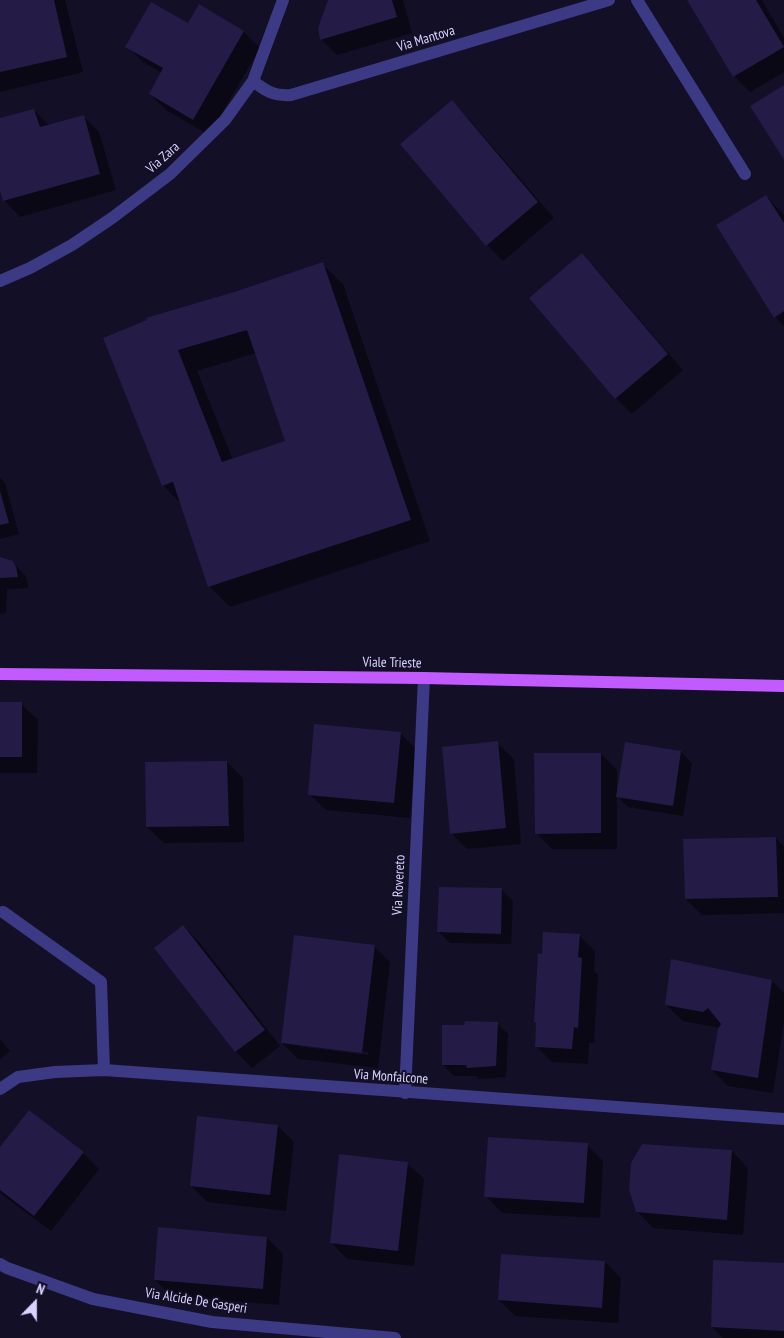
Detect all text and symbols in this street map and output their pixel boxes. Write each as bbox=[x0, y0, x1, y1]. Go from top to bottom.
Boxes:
street label: Via Mantova bbox=[395, 22, 457, 56]
street label: Via Zara bbox=[143, 139, 183, 177]
street label: Viale Trieste bbox=[362, 654, 422, 672]
street label: Via Rovereto bbox=[389, 854, 409, 916]
street label: Via Monfalcone bbox=[353, 1066, 429, 1088]
north arrow bbox=[10, 1278, 60, 1328]
text: N bbox=[34, 1279, 47, 1299]
street label: Via Alcide De Gasperi bbox=[144, 1285, 248, 1317]

